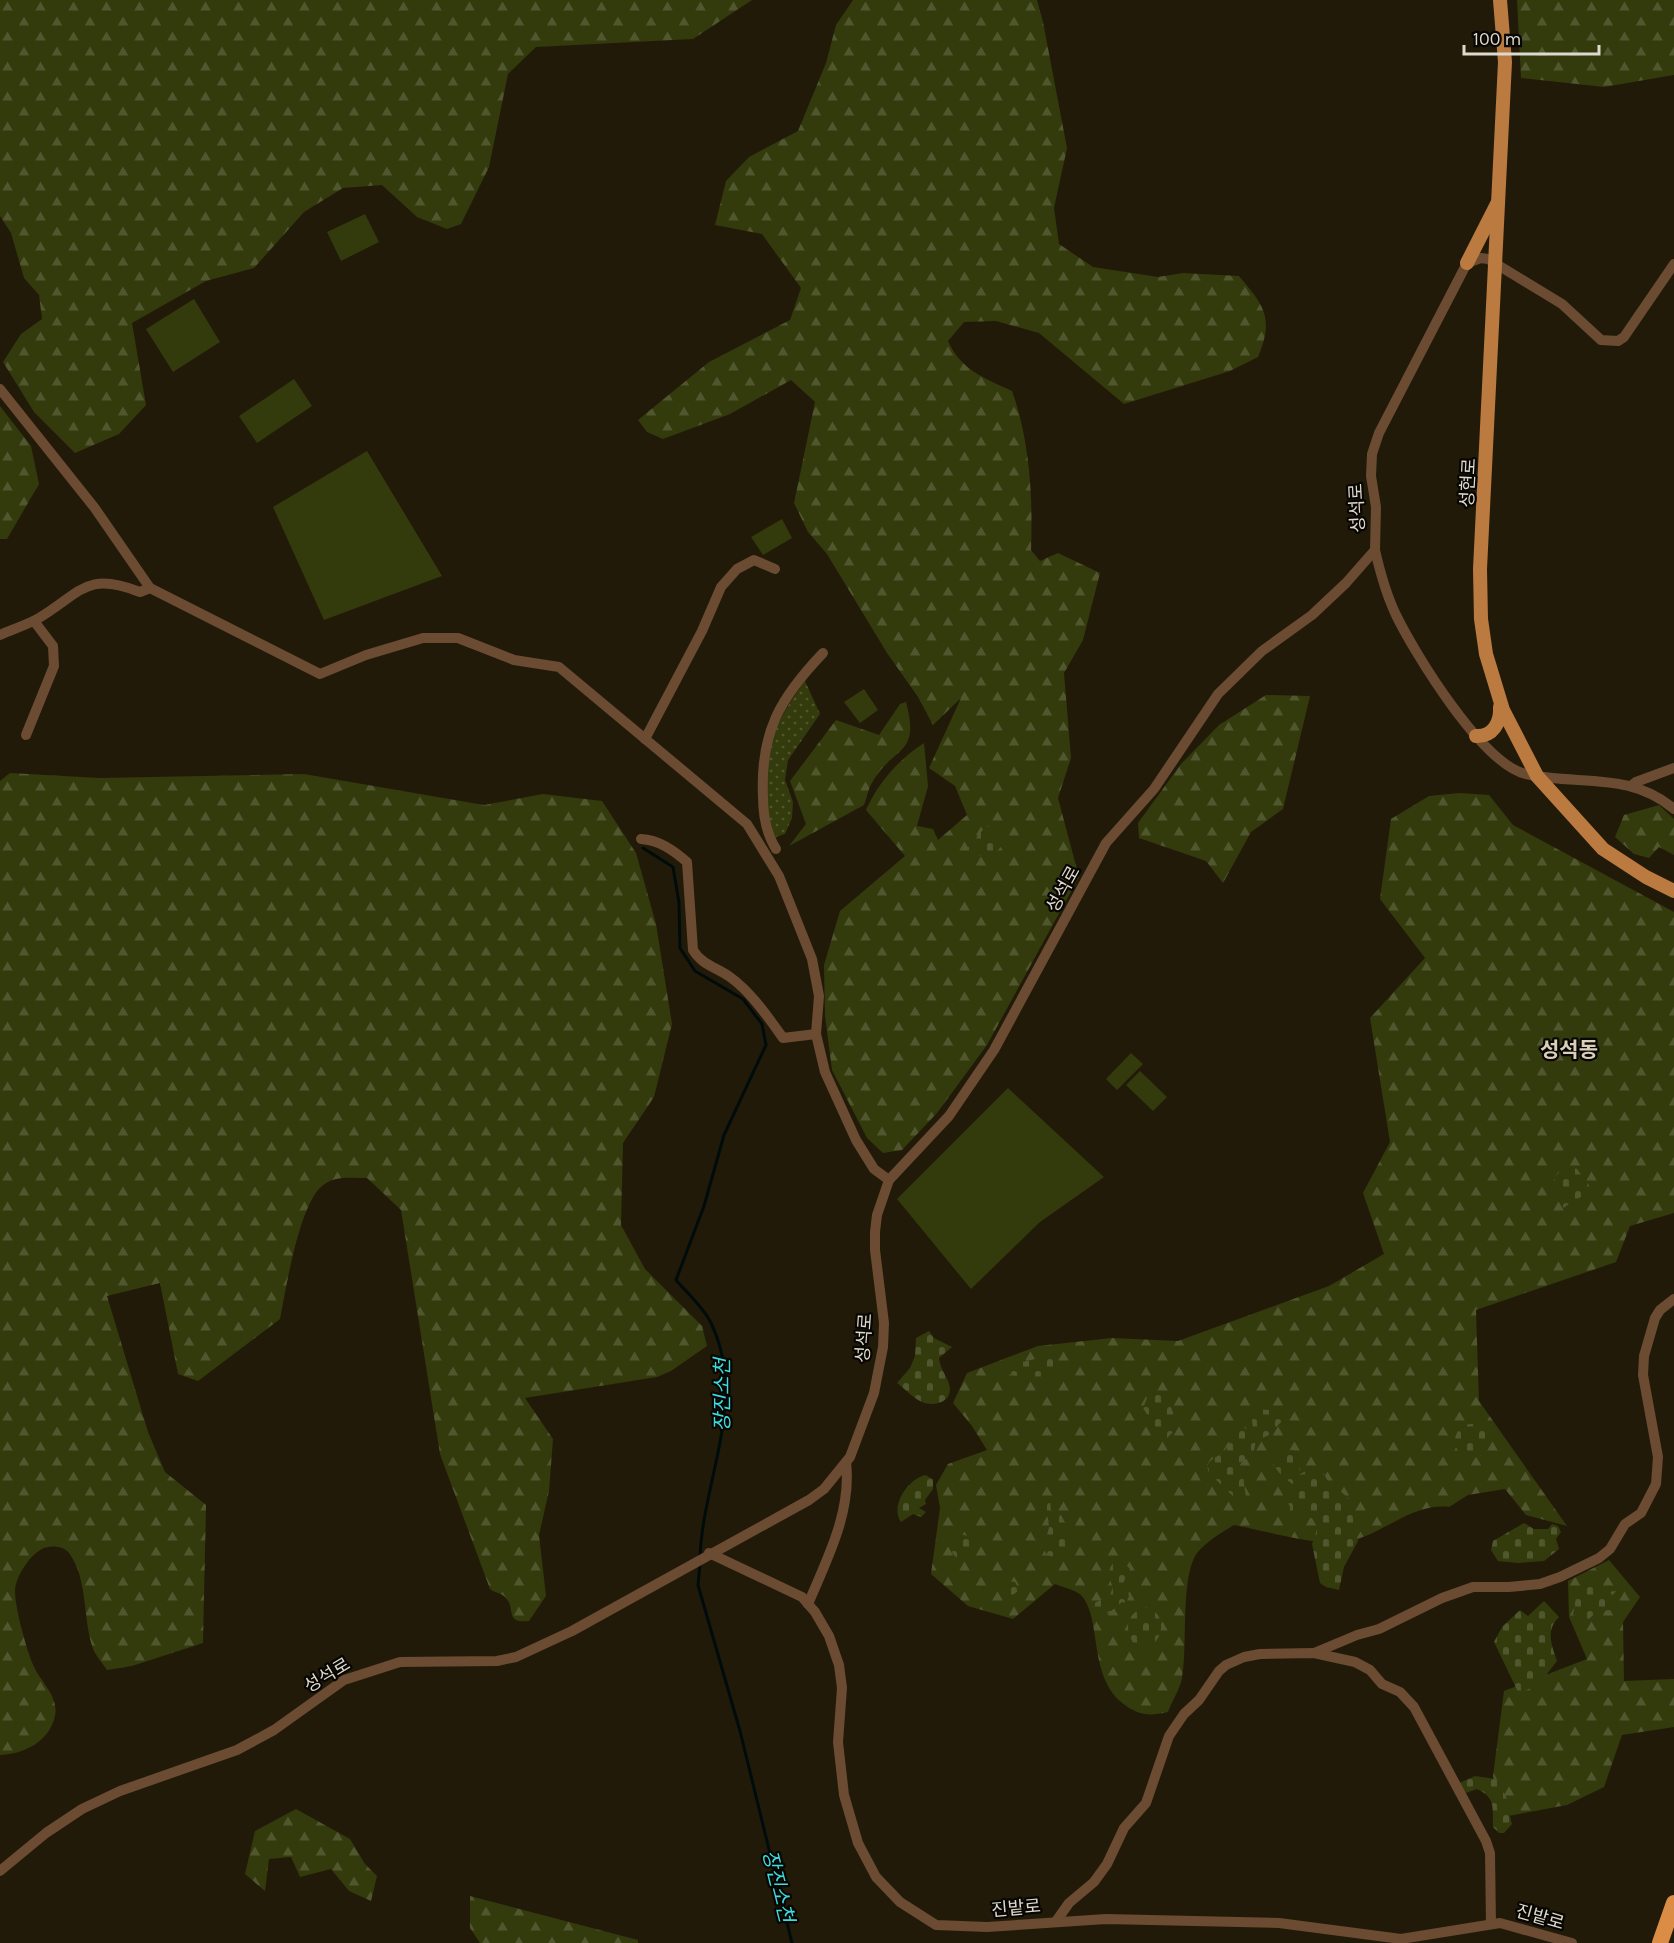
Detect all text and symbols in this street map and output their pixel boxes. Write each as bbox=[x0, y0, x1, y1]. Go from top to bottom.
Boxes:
scale bar bbox=[1464, 18, 1599, 56]
text: 100 m bbox=[1473, 28, 1521, 50]
street label: 성현로 bbox=[1456, 458, 1480, 508]
street label: 성석로 bbox=[1345, 483, 1369, 533]
street label: 성석로 bbox=[1041, 862, 1085, 916]
district label: 성석동 bbox=[1540, 1038, 1598, 1062]
street label: 성석로 bbox=[851, 1312, 877, 1364]
water label: 장진소천 bbox=[711, 1356, 734, 1432]
street label: 성석로 bbox=[300, 1653, 354, 1697]
water label: 장진소천 bbox=[758, 1848, 799, 1927]
street label: 진밭로 bbox=[990, 1895, 1042, 1921]
street label: 진밭로 bbox=[1513, 1900, 1567, 1934]

